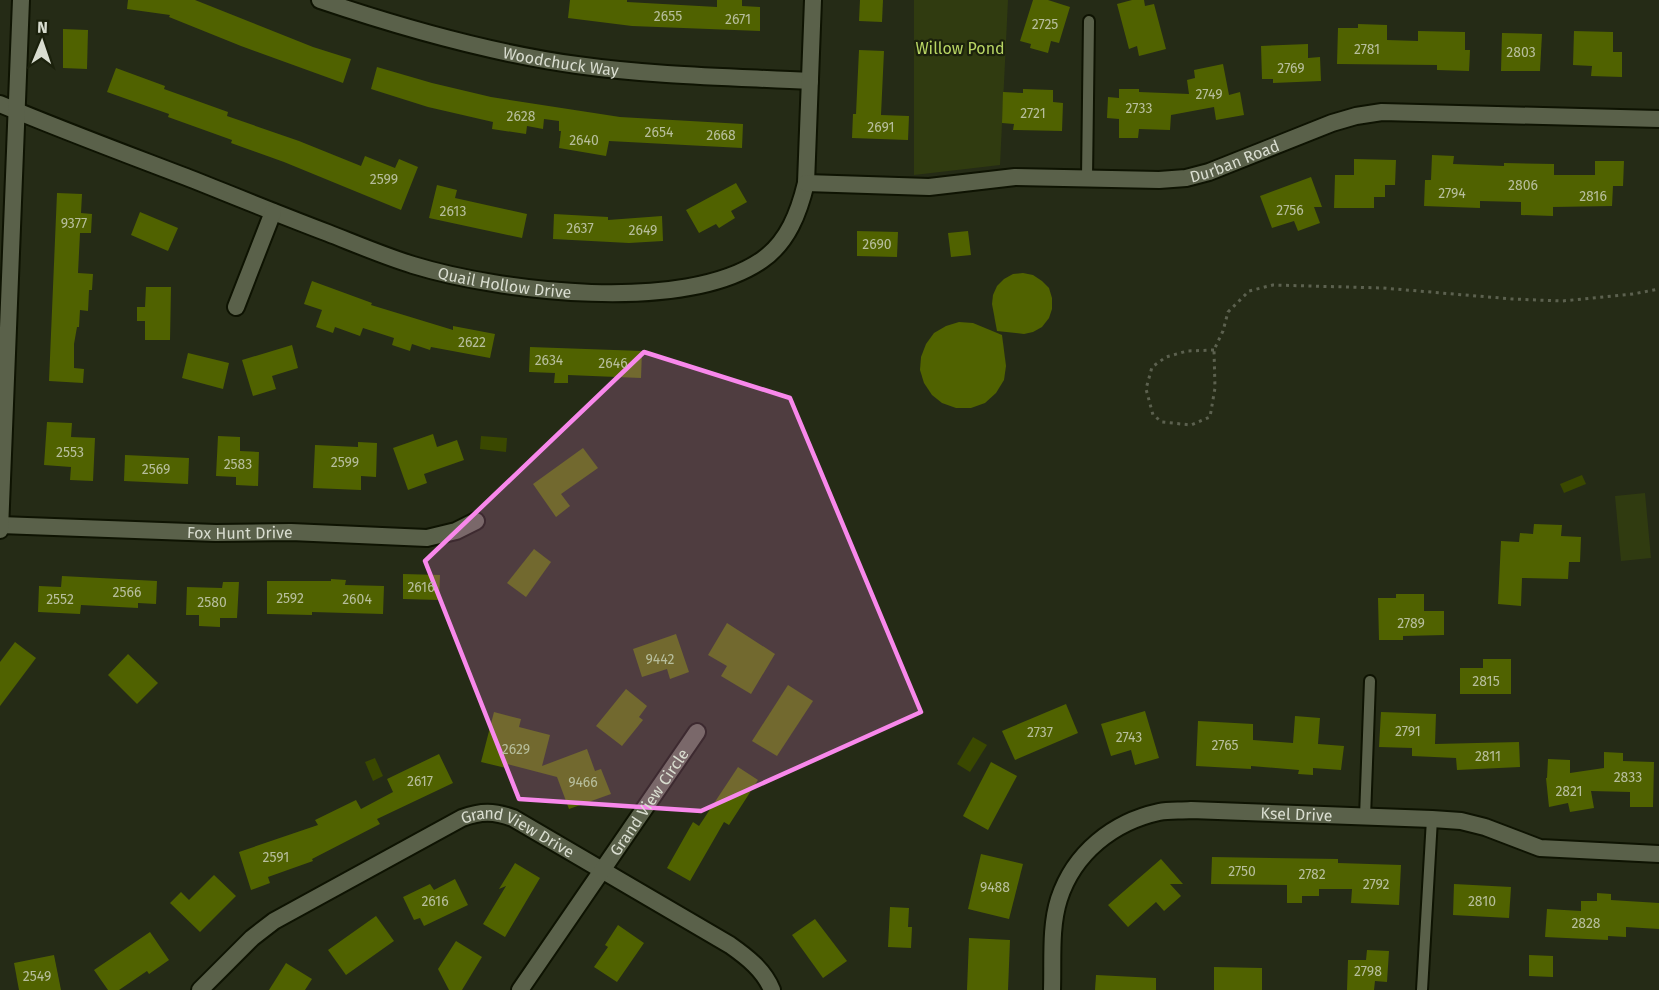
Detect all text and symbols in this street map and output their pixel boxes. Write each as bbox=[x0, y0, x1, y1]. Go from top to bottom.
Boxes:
house number: 2655 bbox=[654, 8, 682, 25]
house number: 2671 bbox=[725, 11, 751, 28]
north arrow bbox=[12, 12, 72, 72]
house number: 2725 bbox=[1032, 16, 1058, 33]
text: N bbox=[37, 18, 48, 37]
park label: Willow Pond bbox=[915, 39, 1005, 58]
house number: 2781 bbox=[1354, 41, 1380, 58]
street label: Woodchuck Way bbox=[501, 43, 620, 79]
house number: 2803 bbox=[1506, 44, 1536, 61]
house number: 2769 bbox=[1277, 60, 1305, 77]
house number: 2749 bbox=[1196, 86, 1222, 103]
house number: 2733 bbox=[1126, 100, 1152, 117]
house number: 2721 bbox=[1020, 105, 1046, 122]
house number: 2628 bbox=[507, 108, 536, 125]
house number: 2691 bbox=[867, 119, 895, 136]
house number: 2654 bbox=[645, 124, 674, 141]
house number: 2668 bbox=[706, 127, 736, 144]
house number: 2640 bbox=[569, 132, 599, 149]
street label: Durban Road bbox=[1187, 136, 1282, 186]
house number: 2599 bbox=[370, 171, 398, 188]
house number: 2806 bbox=[1508, 177, 1538, 194]
house number: 2794 bbox=[1438, 185, 1466, 202]
house number: 2816 bbox=[1579, 188, 1607, 205]
house number: 2756 bbox=[1276, 202, 1304, 219]
house number: 2613 bbox=[440, 203, 466, 220]
house number: 9377 bbox=[61, 215, 87, 232]
house number: 2637 bbox=[566, 220, 594, 237]
house number: 2649 bbox=[629, 222, 657, 239]
house number: 2690 bbox=[862, 236, 892, 253]
street label: Quail Hollow Drive bbox=[436, 263, 572, 301]
house number: 2622 bbox=[458, 334, 486, 351]
house number: 2634 bbox=[535, 352, 564, 369]
house number: 2646 bbox=[598, 355, 628, 372]
house number: 2553 bbox=[56, 444, 84, 461]
house number: 2599 bbox=[331, 454, 359, 471]
house number: 2583 bbox=[224, 456, 252, 473]
house number: 2569 bbox=[142, 461, 170, 478]
street label: Fox Hunt Drive bbox=[187, 522, 293, 543]
house number: 2616 bbox=[407, 579, 435, 596]
house number: 2566 bbox=[113, 584, 141, 601]
house number: 2592 bbox=[276, 590, 304, 607]
house number: 2552 bbox=[46, 591, 74, 608]
house number: 2604 bbox=[342, 591, 372, 608]
house number: 2580 bbox=[197, 594, 227, 611]
house number: 2789 bbox=[1397, 615, 1425, 632]
house number: 9442 bbox=[646, 651, 674, 668]
house number: 2815 bbox=[1472, 673, 1500, 690]
house number: 2791 bbox=[1395, 723, 1421, 740]
house number: 2737 bbox=[1027, 724, 1053, 741]
house number: 2743 bbox=[1116, 729, 1142, 746]
house number: 2765 bbox=[1211, 737, 1239, 754]
house number: 2629 bbox=[502, 741, 530, 758]
street label: Grand View Circle bbox=[606, 745, 692, 859]
house number: 2811 bbox=[1475, 748, 1501, 765]
house number: 2833 bbox=[1614, 769, 1642, 786]
house number: 2617 bbox=[407, 773, 433, 790]
house number: 9466 bbox=[568, 774, 598, 791]
house number: 2821 bbox=[1555, 783, 1583, 800]
street label: Grand View Drive bbox=[458, 803, 578, 861]
street label: Ksel Drive bbox=[1260, 803, 1333, 825]
house number: 2591 bbox=[263, 849, 289, 866]
house number: 2750 bbox=[1228, 863, 1256, 880]
house number: 2782 bbox=[1298, 866, 1326, 883]
house number: 2792 bbox=[1363, 876, 1389, 893]
house number: 9488 bbox=[980, 879, 1010, 896]
house number: 2616 bbox=[421, 893, 449, 910]
house number: 2810 bbox=[1468, 893, 1496, 910]
house number: 2828 bbox=[1571, 915, 1601, 932]
house number: 2798 bbox=[1354, 963, 1382, 980]
house number: 2549 bbox=[23, 968, 51, 985]

